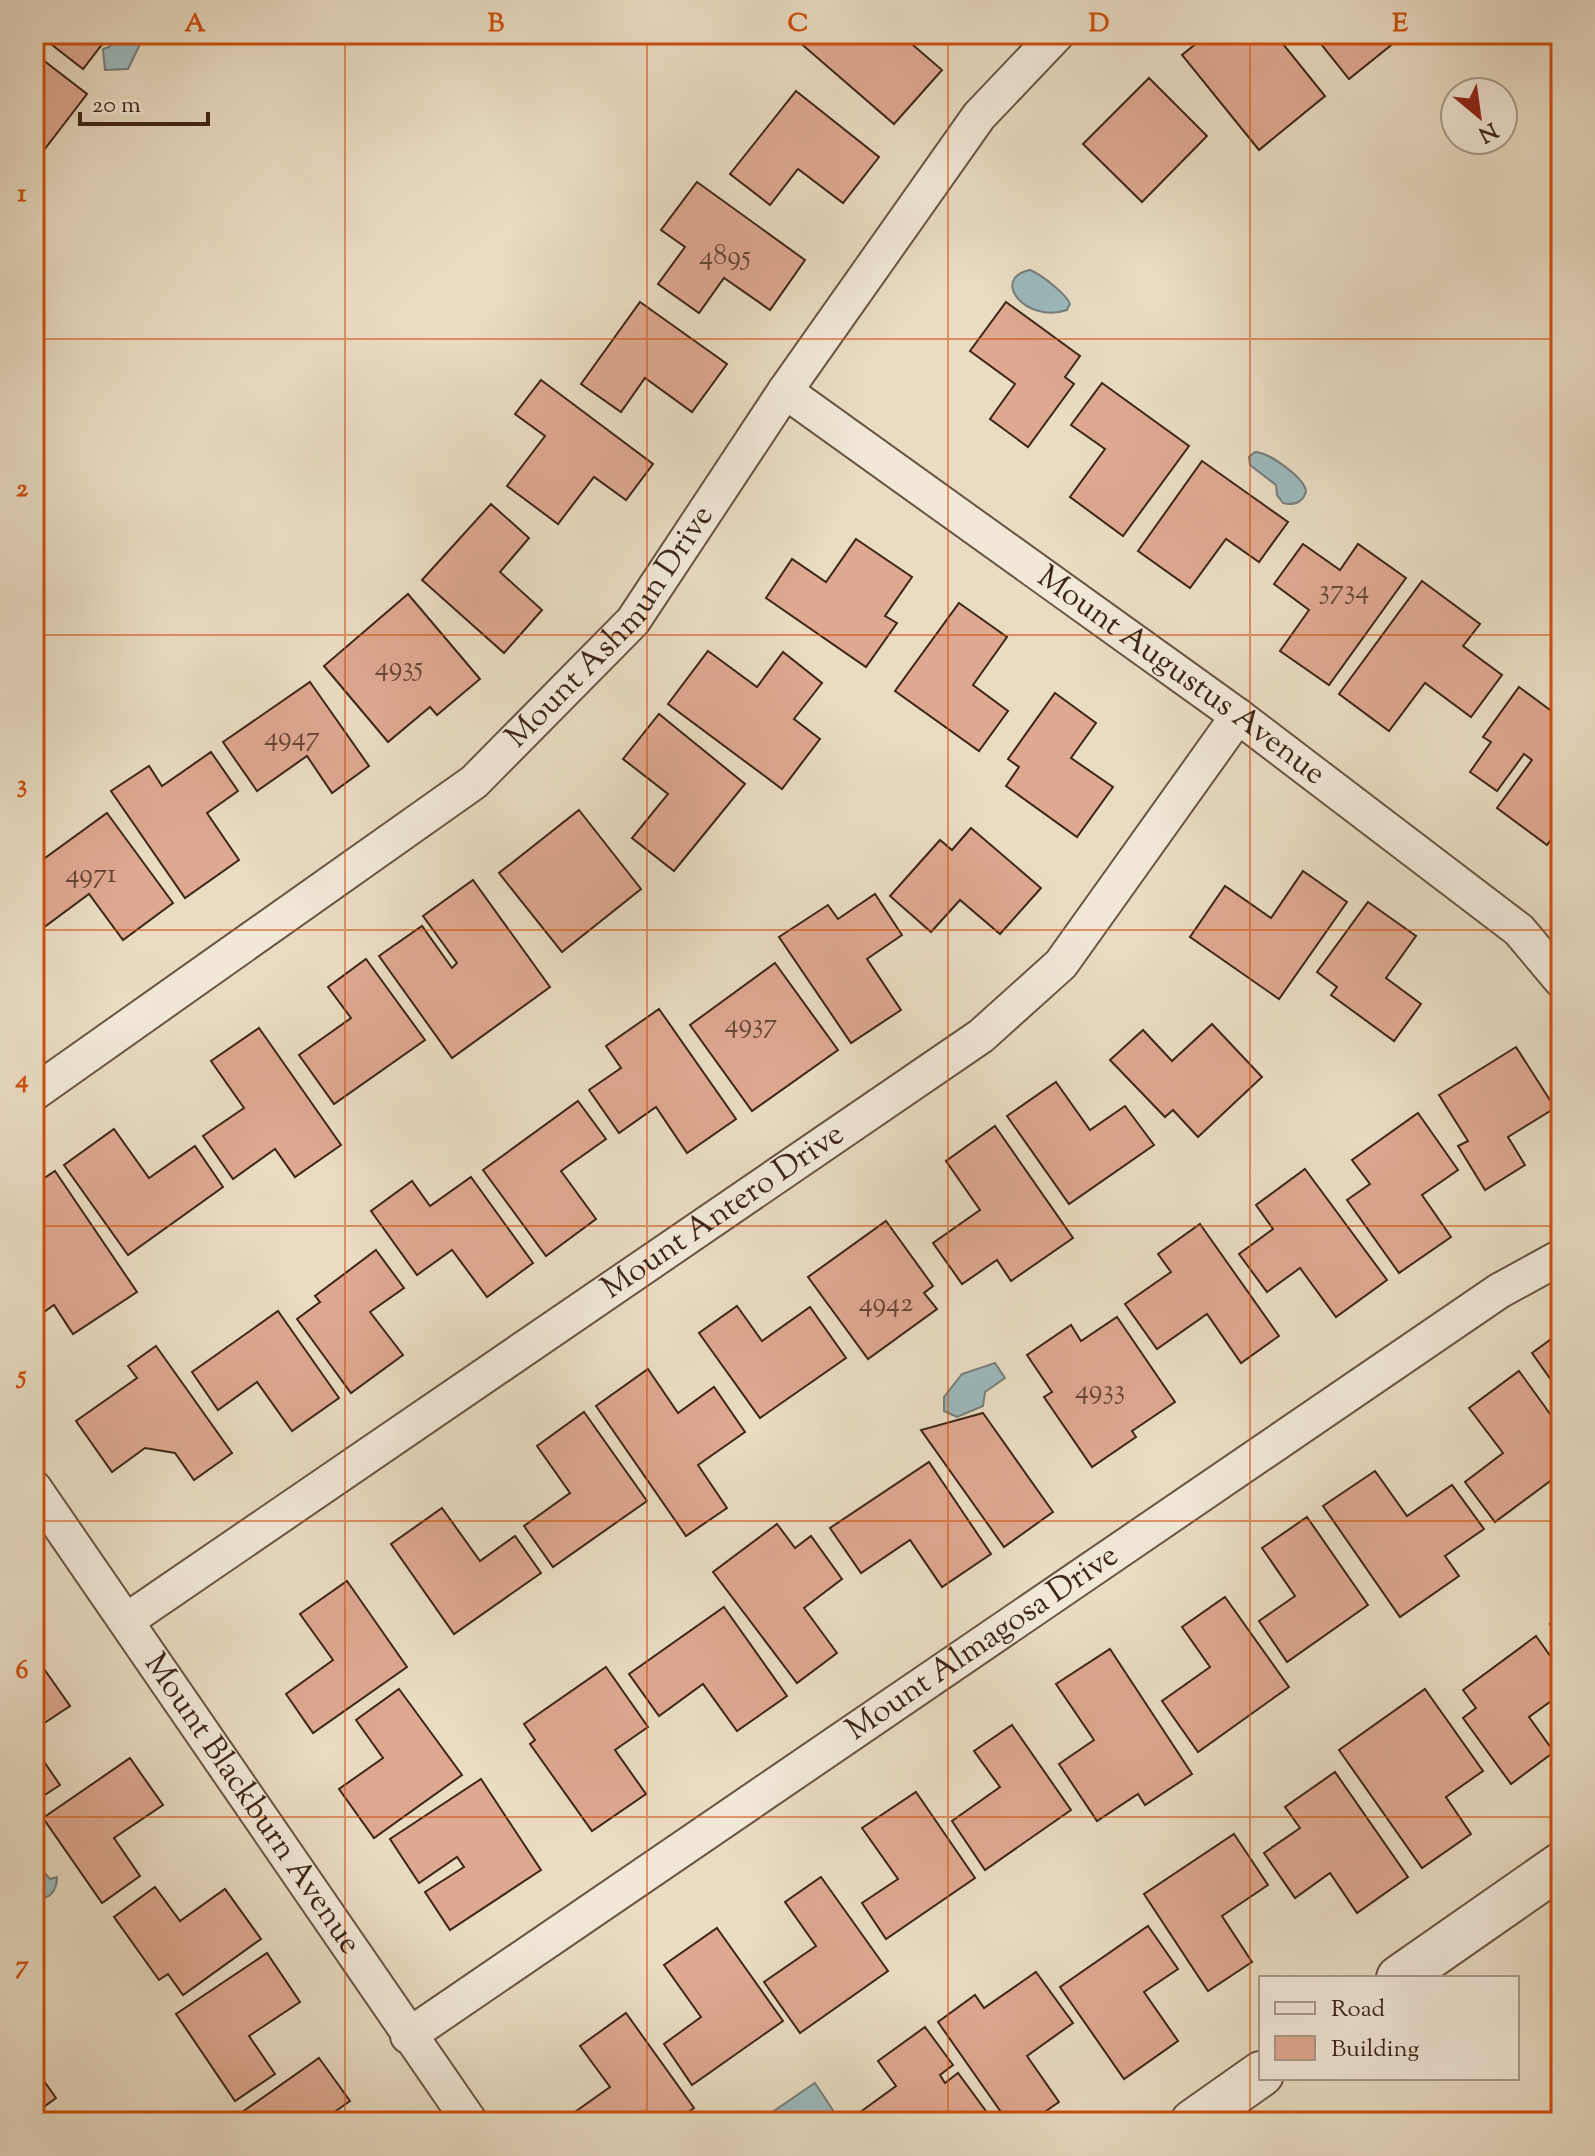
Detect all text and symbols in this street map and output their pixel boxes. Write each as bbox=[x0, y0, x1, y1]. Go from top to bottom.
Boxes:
text: A bbox=[184, 6, 206, 43]
text: B bbox=[488, 6, 505, 43]
text: C bbox=[788, 6, 808, 43]
text: D bbox=[1089, 6, 1109, 43]
text: E bbox=[1392, 6, 1408, 43]
scale bar bbox=[80, 76, 208, 126]
north arrow bbox=[1439, 76, 1519, 156]
text: 20 m bbox=[92, 89, 141, 123]
text: N bbox=[1471, 113, 1503, 149]
text: 1 bbox=[18, 176, 27, 213]
house number: 4895 bbox=[699, 237, 751, 277]
text: 2 bbox=[16, 471, 29, 508]
street label: Mount Ashmun Drive bbox=[496, 497, 726, 760]
street label: Mount Augustus Avenue bbox=[1027, 556, 1335, 797]
house number: 3734 bbox=[1319, 571, 1369, 611]
house number: 4935 bbox=[375, 648, 424, 688]
house number: 4947 bbox=[264, 718, 320, 758]
text: 3 bbox=[17, 767, 27, 804]
house number: 4971 bbox=[65, 855, 117, 895]
house number: 4937 bbox=[725, 1005, 777, 1045]
text: 4 bbox=[14, 1062, 29, 1099]
street label: Mount Antero Drive bbox=[593, 1113, 854, 1312]
house number: 4942 bbox=[859, 1284, 913, 1324]
text: 5 bbox=[16, 1358, 27, 1395]
house number: 4933 bbox=[1075, 1371, 1125, 1411]
street label: Mount Almagosa Drive bbox=[837, 1534, 1128, 1753]
street label: Mount Blackburn Avenue bbox=[132, 1644, 372, 1964]
text: 6 bbox=[16, 1653, 29, 1690]
text: 7 bbox=[15, 1948, 29, 1985]
legend bbox=[1259, 1976, 1519, 2080]
text: Road bbox=[1331, 1993, 1385, 2027]
text: Building bbox=[1331, 2033, 1420, 2067]

